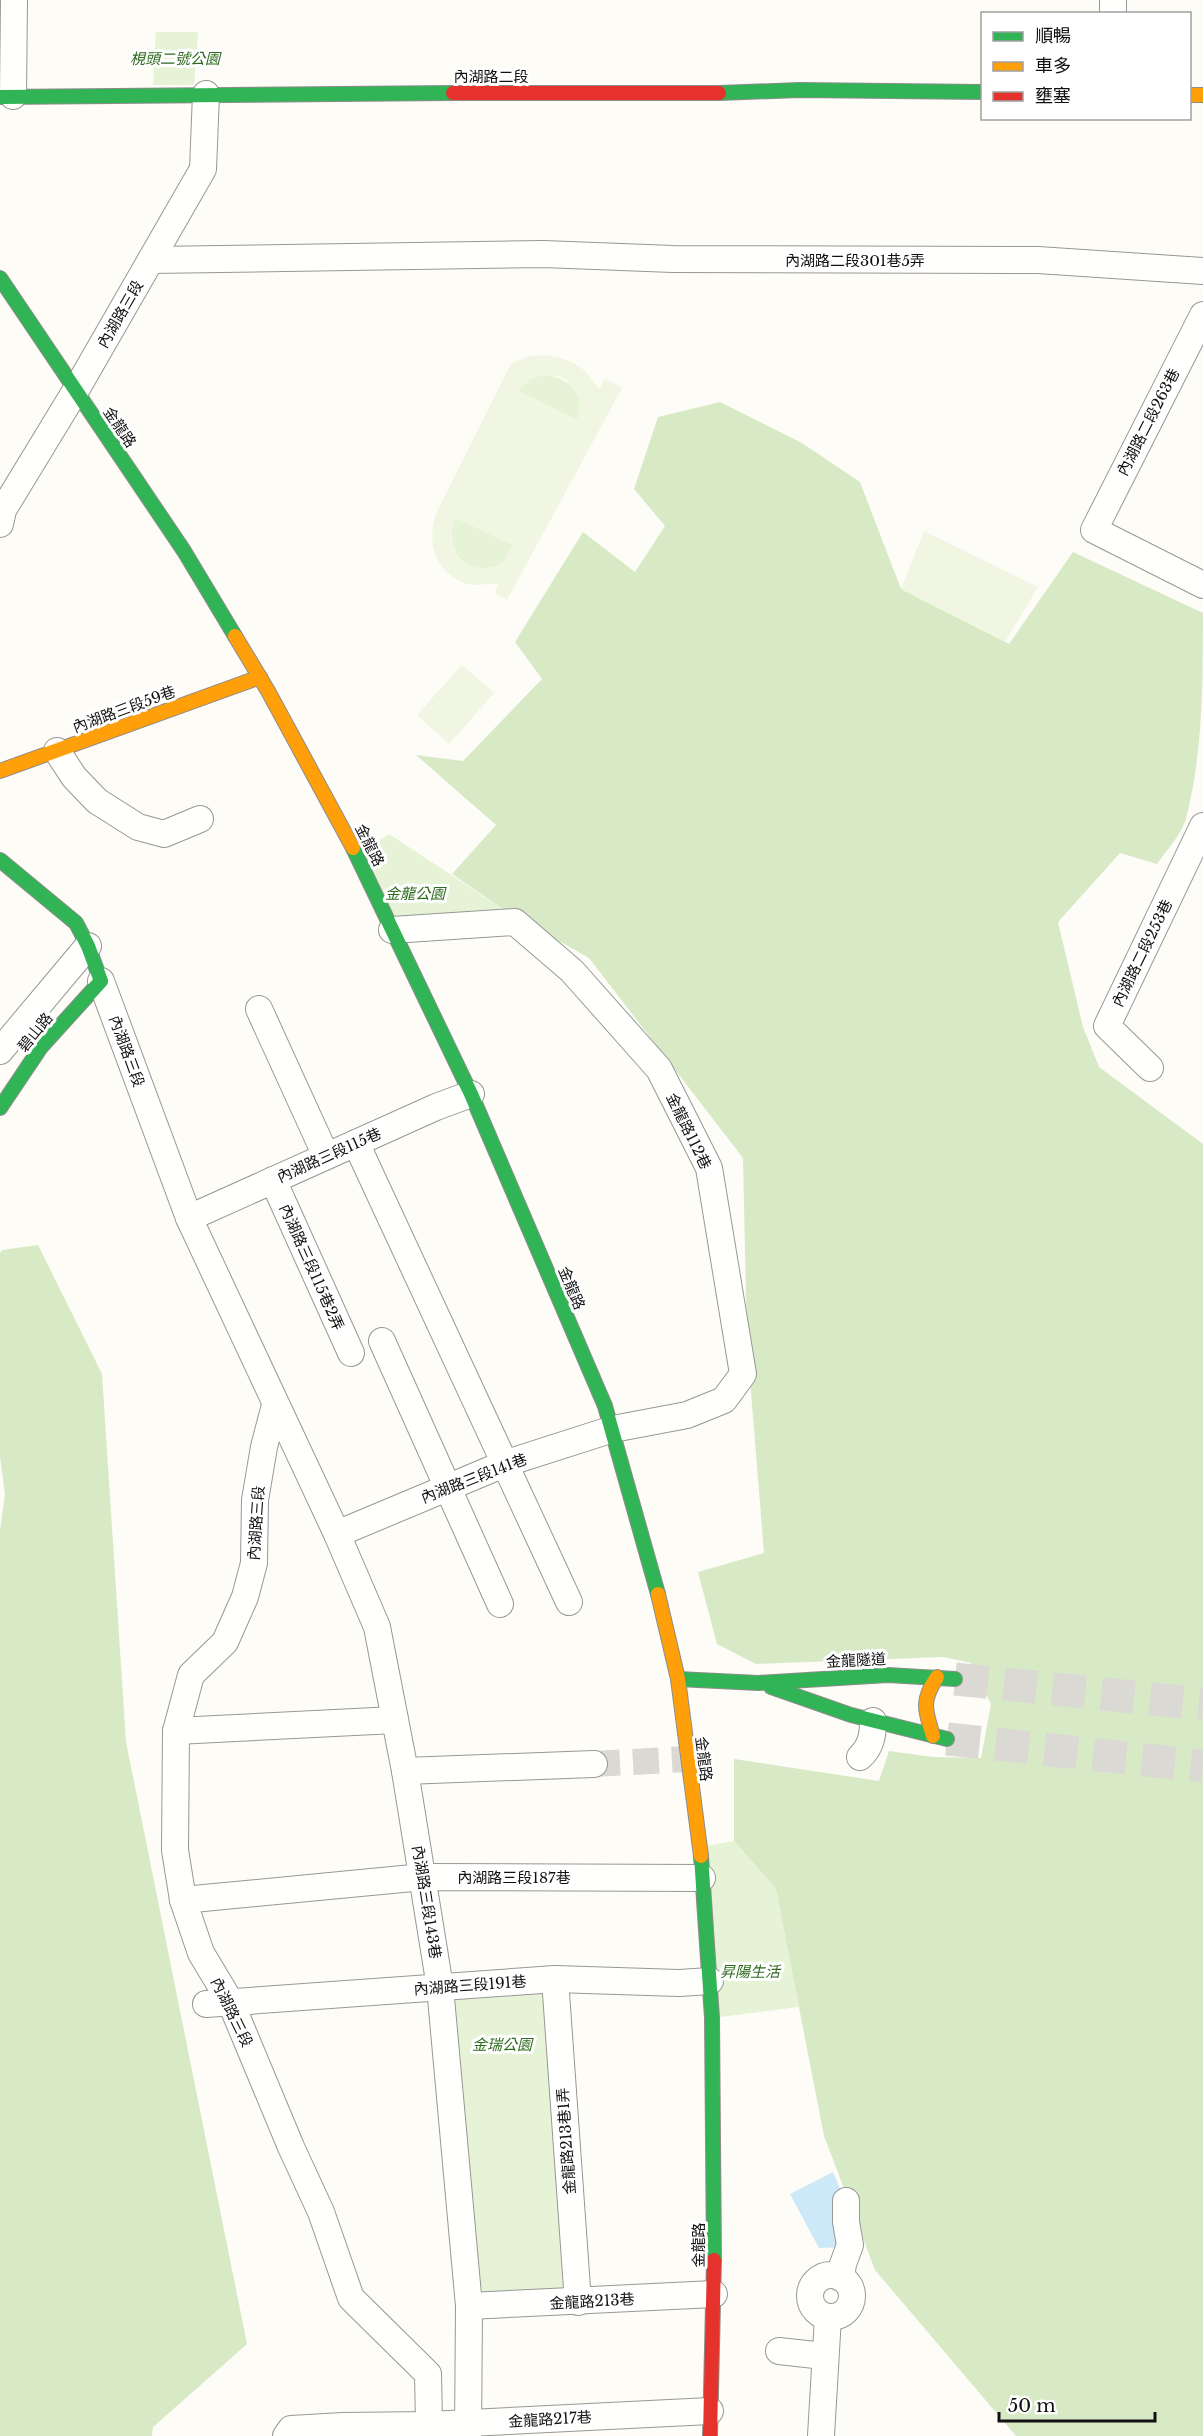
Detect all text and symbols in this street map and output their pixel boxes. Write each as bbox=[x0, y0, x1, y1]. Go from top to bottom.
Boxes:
legend bbox=[981, 12, 1191, 120]
text: 順暢 bbox=[1035, 25, 1071, 47]
park label: 梘頭二號公園 bbox=[130, 49, 222, 68]
text: 車多 bbox=[1035, 55, 1071, 77]
street label: 內湖路二段 bbox=[453, 67, 529, 86]
text: 壅塞 bbox=[1035, 85, 1071, 107]
street label: 內湖路二段301巷5弄 bbox=[785, 251, 925, 270]
street label: 內湖路三段 bbox=[93, 277, 147, 351]
street label: 內湖路二段263巷 bbox=[1113, 365, 1183, 479]
street label: 金龍路 bbox=[100, 403, 140, 451]
street label: 內湖路三段59巷 bbox=[70, 682, 178, 736]
street label: 金龍路 bbox=[351, 821, 389, 869]
park label: 金龍公園 bbox=[385, 884, 447, 903]
street label: 內湖路二段253巷 bbox=[1108, 896, 1176, 1010]
street label: 碧山路 bbox=[13, 1009, 57, 1055]
street label: 內湖路三段 bbox=[105, 1013, 149, 1089]
street label: 金龍路112巷 bbox=[662, 1090, 716, 1172]
street label: 內湖路三段115巷 bbox=[274, 1124, 384, 1186]
street label: 內湖路三段115巷2弄 bbox=[276, 1201, 348, 1333]
street label: 金龍路 bbox=[554, 1264, 590, 1312]
street label: 內湖路三段141巷 bbox=[418, 1449, 530, 1507]
street label: 內湖路三段 bbox=[244, 1485, 268, 1561]
street label: 金龍隧道 bbox=[826, 1649, 886, 1671]
street label: 金龍路 bbox=[692, 1736, 716, 1782]
street label: 內湖路三段143巷 bbox=[409, 1844, 445, 1960]
street label: 內湖路三段187巷 bbox=[457, 1868, 571, 1887]
park label: 昇陽生活 bbox=[720, 1962, 782, 1981]
street label: 內湖路三段191巷 bbox=[413, 1972, 527, 1998]
street label: 內湖路三段 bbox=[207, 1974, 257, 2050]
park label: 金瑞公園 bbox=[472, 2035, 534, 2054]
street label: 金龍路213巷1弄 bbox=[553, 2087, 579, 2195]
street label: 金龍路 bbox=[689, 2222, 708, 2268]
street label: 金龍路213巷 bbox=[549, 2289, 635, 2313]
scale bar bbox=[999, 2385, 1155, 2423]
text: 50 m bbox=[1008, 2395, 1056, 2417]
street label: 金龍路217巷 bbox=[508, 2407, 592, 2431]

